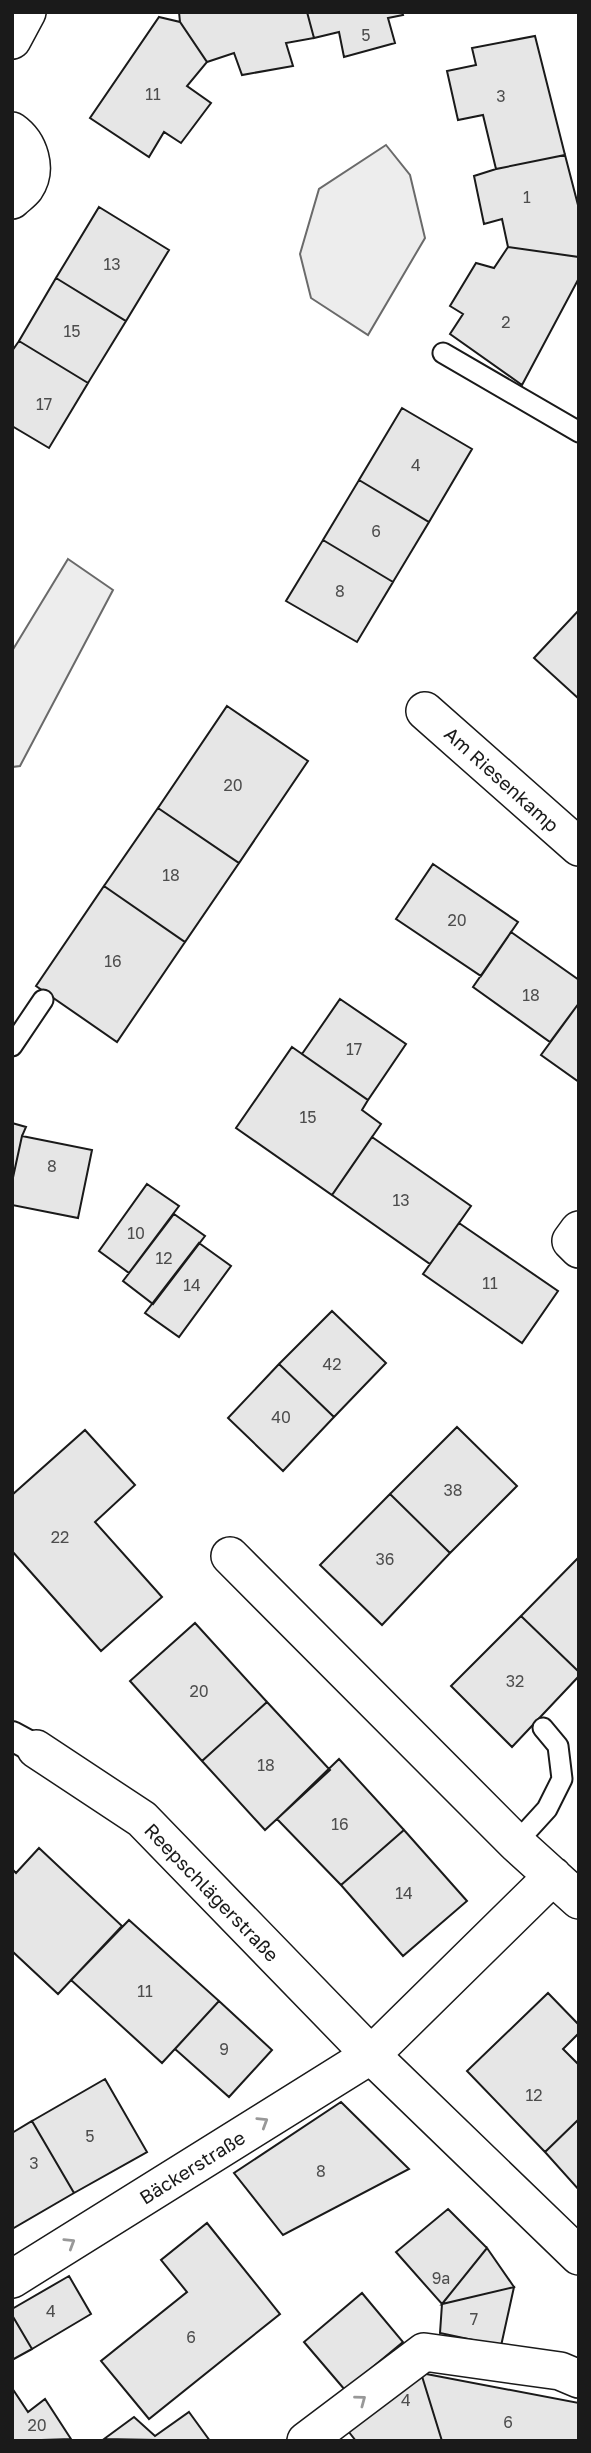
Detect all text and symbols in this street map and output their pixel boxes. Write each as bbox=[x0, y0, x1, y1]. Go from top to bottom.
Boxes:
house number: 5 bbox=[361, 25, 371, 45]
house number: 11 bbox=[145, 84, 161, 104]
house number: 3 bbox=[496, 86, 506, 106]
house number: 1 bbox=[523, 187, 531, 207]
house number: 13 bbox=[103, 254, 121, 274]
house number: 2 bbox=[501, 312, 511, 332]
house number: 15 bbox=[63, 321, 81, 341]
house number: 17 bbox=[36, 394, 52, 414]
house number: 4 bbox=[411, 455, 421, 475]
house number: 6 bbox=[371, 521, 381, 541]
house number: 8 bbox=[335, 581, 345, 601]
street label: Am Riesenkamp bbox=[440, 722, 564, 836]
house number: 20 bbox=[223, 775, 243, 795]
house number: 18 bbox=[162, 865, 180, 885]
house number: 20 bbox=[447, 910, 467, 930]
house number: 16 bbox=[104, 951, 122, 971]
house number: 18 bbox=[522, 985, 540, 1005]
house number: 17 bbox=[346, 1039, 362, 1059]
house number: 15 bbox=[299, 1107, 317, 1127]
house number: 8 bbox=[47, 1156, 57, 1176]
house number: 13 bbox=[392, 1190, 410, 1210]
house number: 10 bbox=[127, 1223, 145, 1243]
house number: 12 bbox=[155, 1248, 173, 1268]
house number: 11 bbox=[482, 1273, 498, 1293]
house number: 14 bbox=[183, 1275, 201, 1295]
house number: 42 bbox=[322, 1354, 342, 1374]
house number: 40 bbox=[271, 1407, 291, 1427]
house number: 38 bbox=[443, 1480, 463, 1500]
house number: 22 bbox=[51, 1527, 69, 1547]
house number: 36 bbox=[375, 1549, 395, 1569]
house number: 32 bbox=[506, 1671, 524, 1691]
house number: 20 bbox=[189, 1681, 209, 1701]
house number: 18 bbox=[257, 1755, 275, 1775]
house number: 16 bbox=[331, 1814, 349, 1834]
street label: Reepschlägerstraße bbox=[140, 1818, 284, 1966]
house number: 14 bbox=[395, 1883, 413, 1903]
house number: 11 bbox=[137, 1981, 153, 2001]
house number: 9 bbox=[219, 2039, 229, 2059]
house number: 12 bbox=[525, 2085, 543, 2105]
one-way arrow bbox=[256, 2118, 269, 2131]
street label: Bäckerstraße bbox=[135, 2125, 249, 2209]
house number: 5 bbox=[85, 2126, 95, 2146]
house number: 3 bbox=[29, 2153, 39, 2173]
house number: 8 bbox=[316, 2161, 326, 2181]
one-way arrow bbox=[63, 2238, 76, 2251]
house number: 9a bbox=[432, 2268, 450, 2288]
house number: 4 bbox=[46, 2301, 56, 2321]
house number: 7 bbox=[470, 2309, 478, 2329]
house number: 6 bbox=[186, 2327, 196, 2347]
house number: 4 bbox=[401, 2390, 411, 2410]
one-way arrow bbox=[353, 2395, 366, 2408]
house number: 6 bbox=[503, 2412, 513, 2432]
house number: 20 bbox=[27, 2415, 47, 2435]

